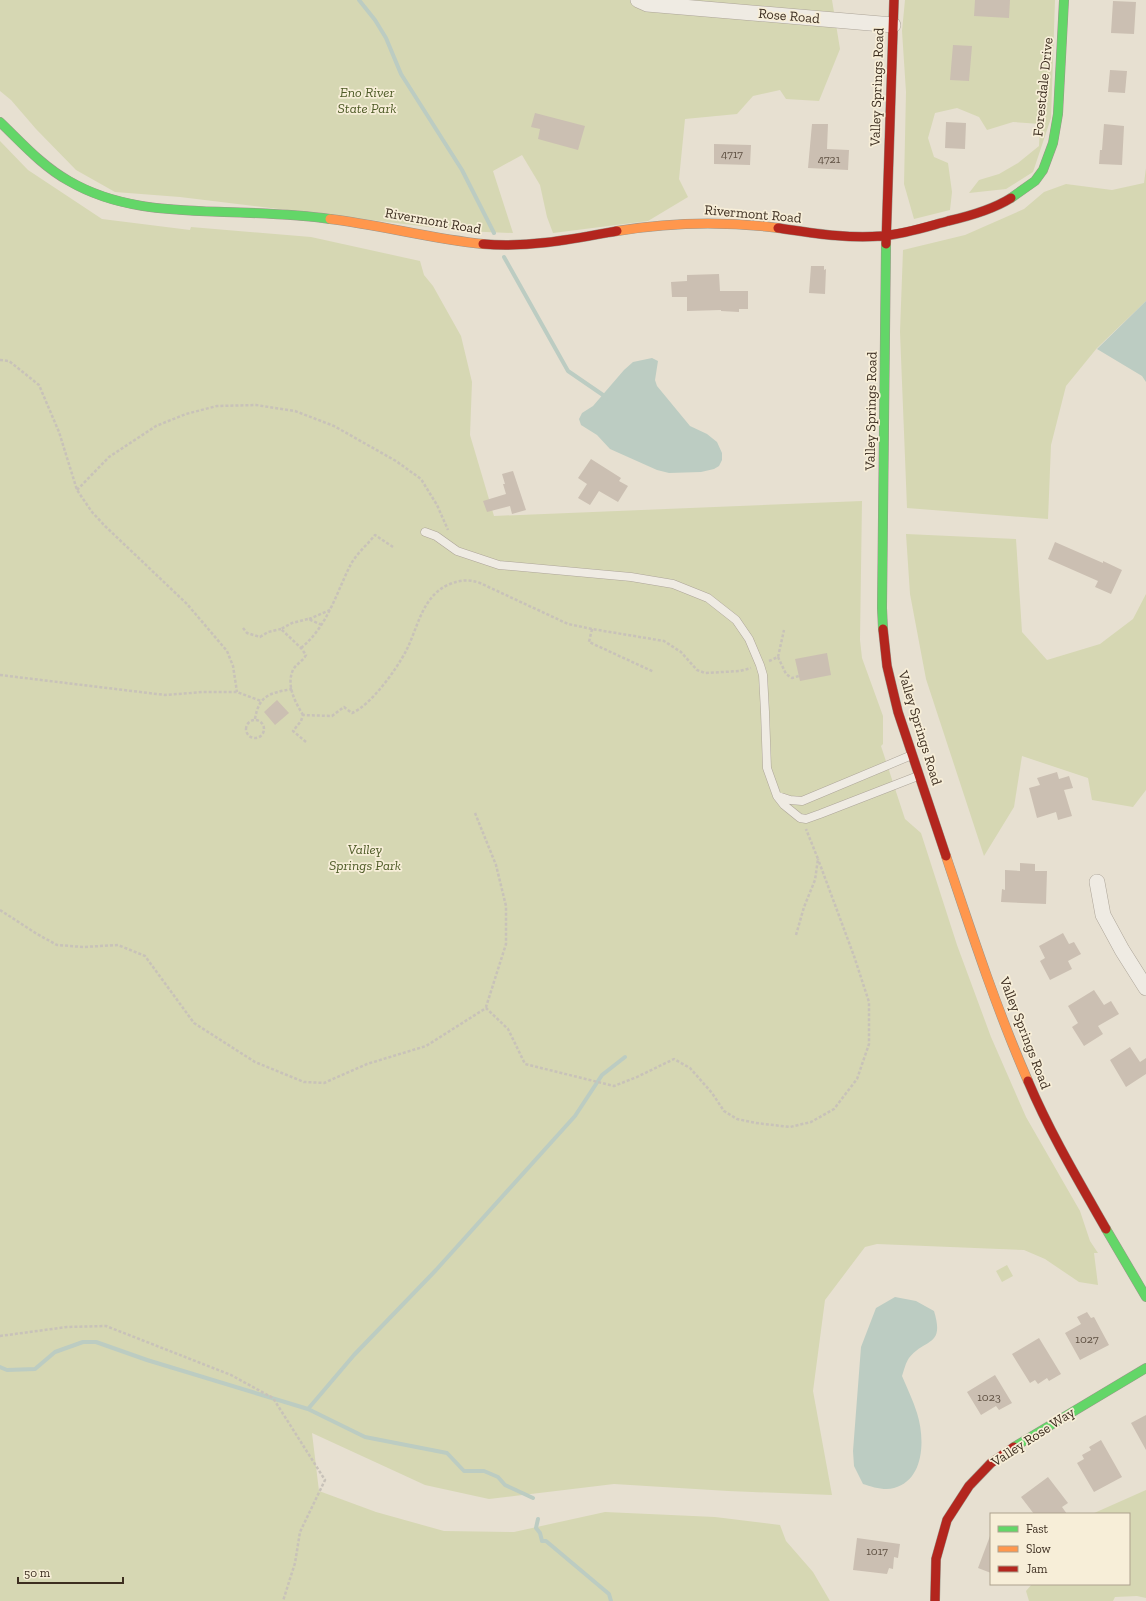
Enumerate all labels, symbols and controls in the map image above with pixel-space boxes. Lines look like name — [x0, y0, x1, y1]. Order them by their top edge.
street label: Rose Road — [758, 5, 821, 27]
street label: Valley Springs Road — [866, 27, 888, 148]
street label: Forestdale Drive — [1029, 36, 1057, 137]
park label: Eno River State Park — [338, 84, 396, 117]
house number: 4717 — [721, 147, 743, 161]
house number: 4721 — [818, 152, 841, 166]
street label: Rivermont Road — [704, 201, 803, 227]
street label: Rivermont Road — [384, 204, 483, 238]
street label: Valley Springs Road — [861, 351, 881, 472]
street label: Valley Springs Road — [894, 668, 946, 788]
park label: Valley Springs Park — [329, 841, 401, 874]
street label: Valley Springs Road — [995, 974, 1054, 1092]
house number: 1027 — [1075, 1332, 1099, 1346]
house number: 1023 — [977, 1390, 1001, 1404]
street label: Valley Rose Way — [987, 1403, 1079, 1471]
legend — [990, 1513, 1130, 1585]
text: Fast — [1026, 1522, 1049, 1536]
text: Slow — [1026, 1542, 1052, 1556]
house number: 1017 — [866, 1544, 888, 1558]
scale bar — [18, 1559, 123, 1585]
text: Jam — [1026, 1562, 1048, 1576]
text: 50 m — [24, 1566, 51, 1580]

